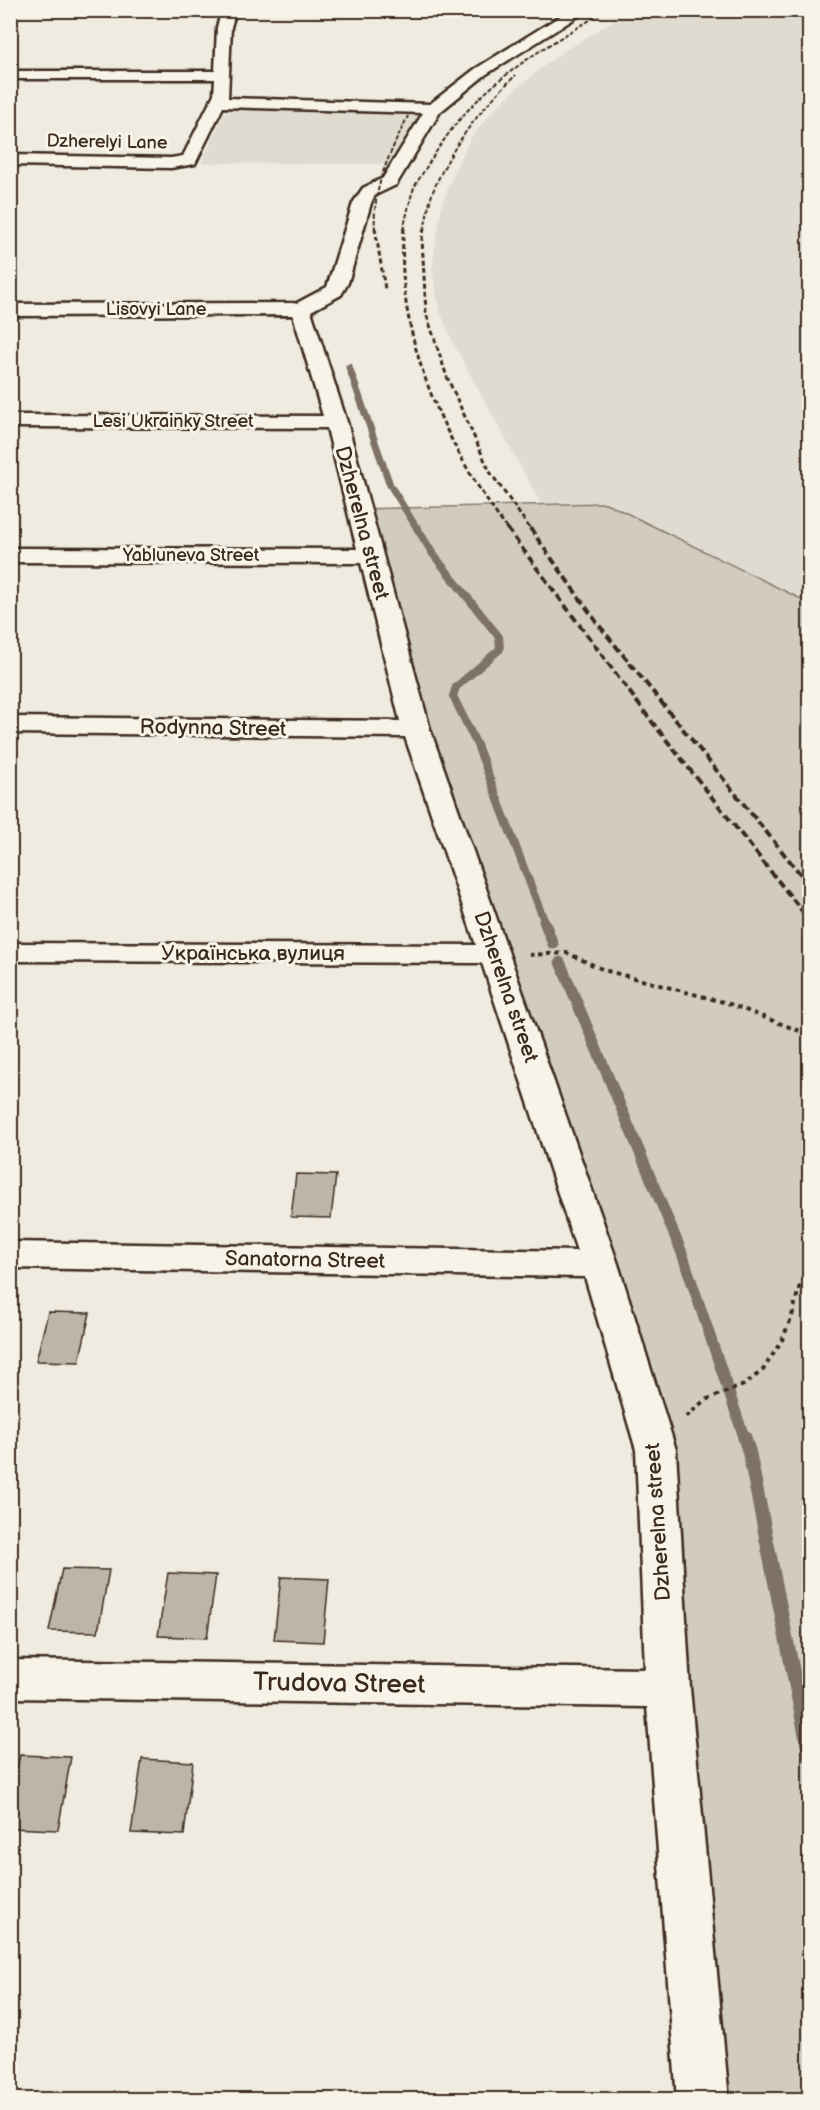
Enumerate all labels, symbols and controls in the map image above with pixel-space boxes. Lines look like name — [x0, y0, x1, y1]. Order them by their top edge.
street label: Dzherelyi Lane — [46, 130, 168, 154]
street label: Lisovyi Lane — [106, 299, 207, 320]
street label: Lesi Ukrainky Street — [92, 411, 254, 432]
street label: Dzherelna street — [329, 443, 395, 603]
street label: Yabluneva Street — [122, 545, 260, 566]
street label: Rodynna Street — [139, 714, 287, 742]
street label: Dzherelna street — [468, 908, 544, 1066]
street label: Українська вулиця — [161, 941, 345, 966]
street label: Sanatorna Street — [225, 1246, 386, 1274]
street label: Dzherelna street — [640, 1442, 676, 1602]
street label: Trudova Street — [252, 1667, 426, 1701]

